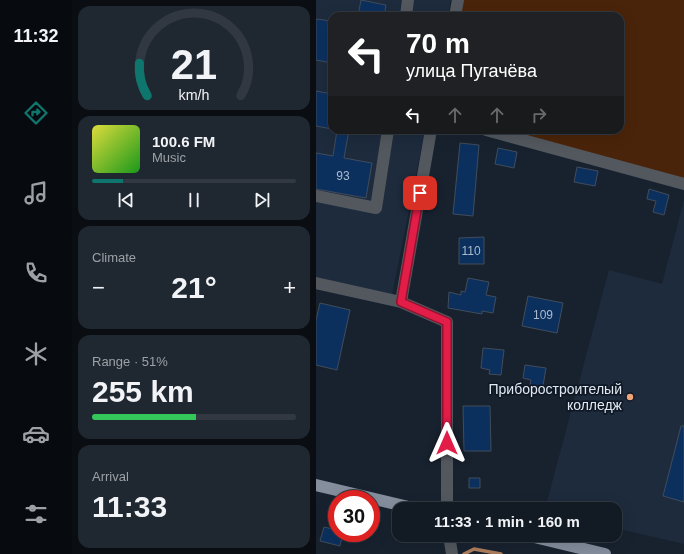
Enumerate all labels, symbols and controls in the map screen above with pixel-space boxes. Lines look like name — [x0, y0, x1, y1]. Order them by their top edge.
text: 11:32 — [13, 26, 59, 46]
icon: left — [340, 28, 392, 80]
text: 70 m — [406, 28, 470, 59]
text: 21 — [171, 41, 217, 88]
text: улица Пугачёва — [406, 61, 537, 81]
text: km/h — [179, 87, 210, 103]
icon: directions — [22, 99, 50, 127]
icon: left — [402, 104, 424, 126]
icon: ahead — [444, 104, 466, 126]
icon: ahead — [486, 104, 508, 126]
icon: right — [528, 104, 550, 126]
text: 100.6 FM — [152, 133, 215, 150]
text: Music — [152, 150, 186, 165]
house number: 93 — [336, 169, 350, 183]
pin — [403, 176, 437, 210]
icon: music — [22, 179, 50, 207]
icon: arrive — [409, 182, 431, 204]
icon: previous — [115, 189, 137, 211]
icon: pause — [183, 189, 205, 211]
icon: next — [251, 189, 273, 211]
house number: 110 — [461, 244, 481, 258]
text: Climate — [92, 250, 136, 265]
icon: phone — [22, 259, 50, 287]
text: 21° — [171, 271, 217, 304]
text: − — [92, 275, 105, 300]
text: + — [283, 275, 296, 300]
house number: 109 — [533, 308, 553, 322]
icon: climate — [22, 340, 50, 368]
text: Range · 51% — [92, 354, 168, 369]
text: 255 km — [92, 375, 194, 408]
place label: Приборостроителый колледж — [489, 381, 623, 413]
marker: Приборостроителый колледж — [625, 392, 635, 402]
icon: car — [22, 420, 50, 448]
position arrow — [426, 422, 468, 464]
text: Arrival — [92, 469, 129, 484]
text: 11:33 — [92, 490, 167, 523]
speed limit sign: 30 — [328, 490, 380, 542]
icon: filters — [22, 500, 50, 528]
text: 11:33 · 1 min · 160 m — [434, 513, 580, 530]

